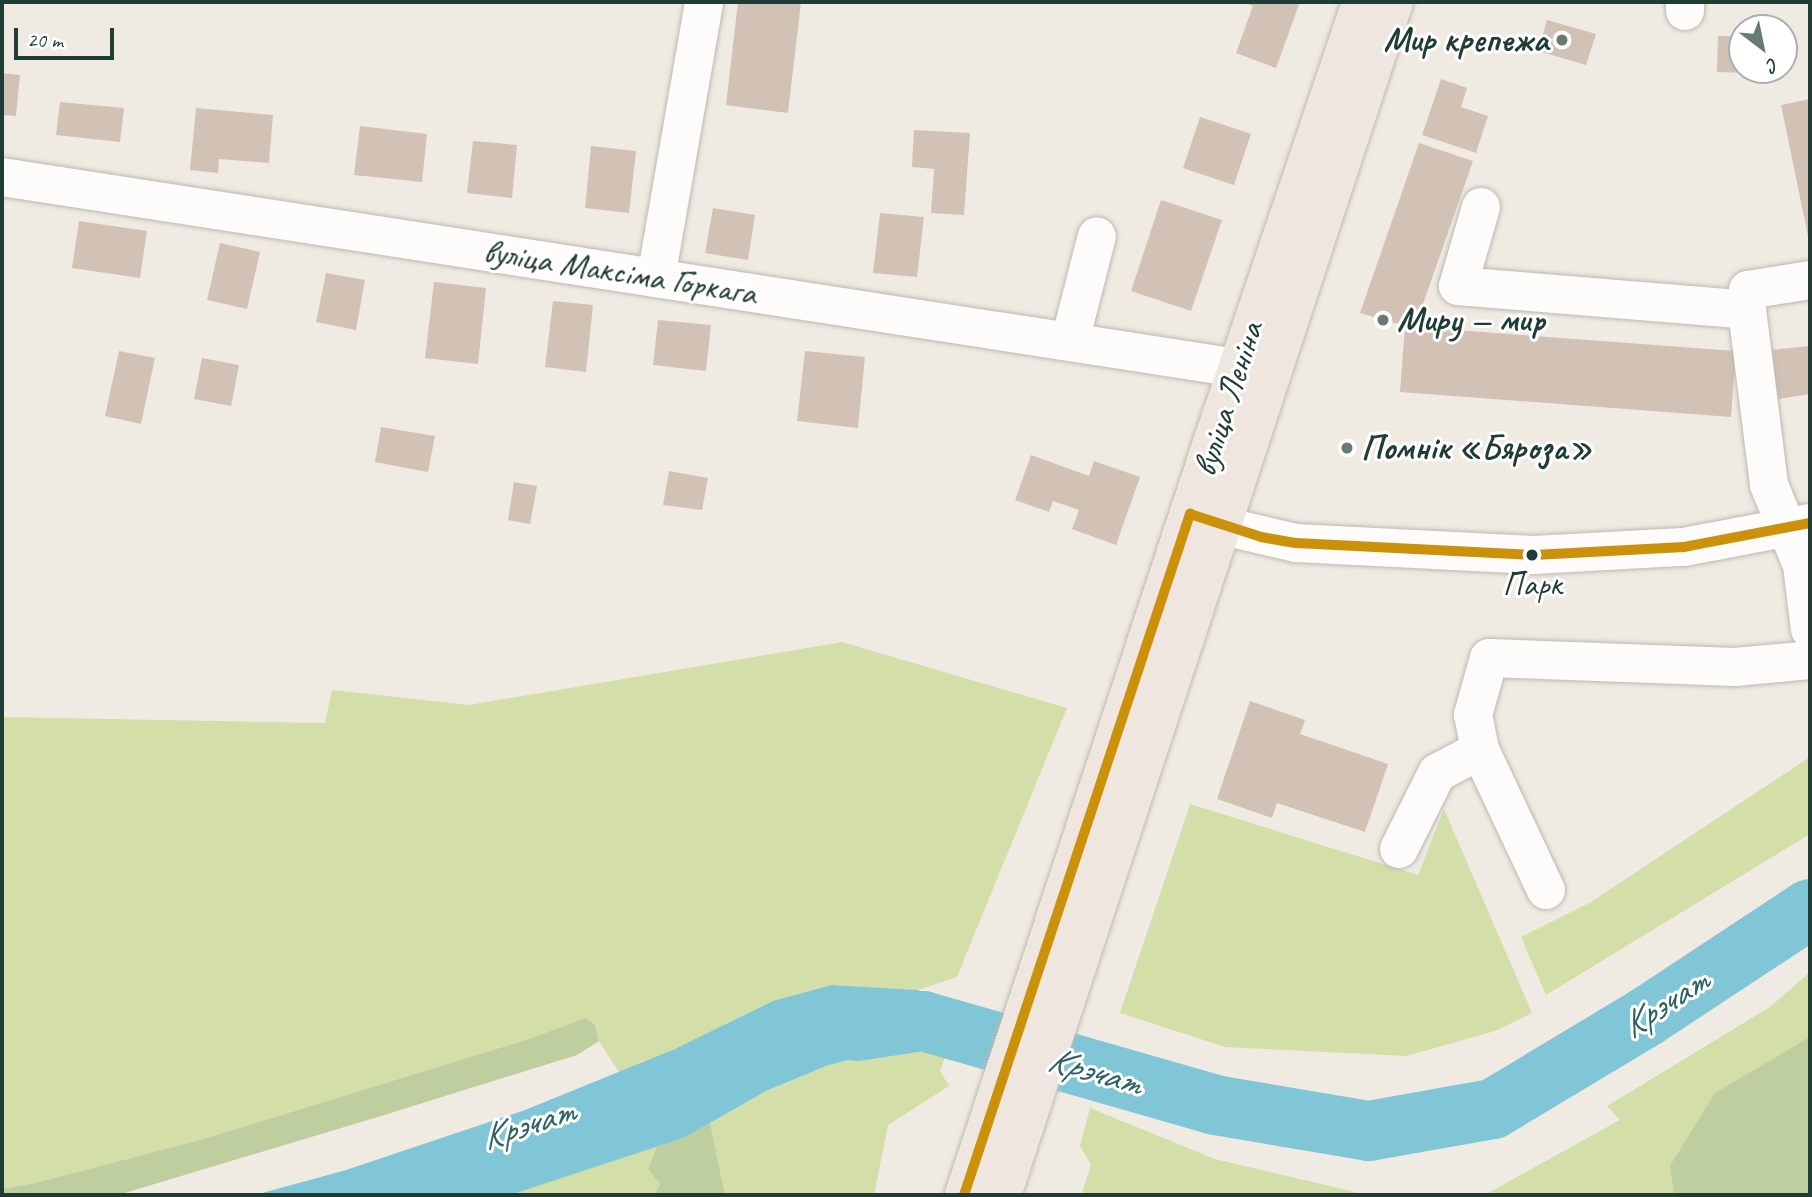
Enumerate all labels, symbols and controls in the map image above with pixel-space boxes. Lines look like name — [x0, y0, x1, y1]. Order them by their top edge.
scale bar — [18, 14, 117, 58]
north arrow — [1728, 14, 1798, 84]
place label: Мир крепежа — [1386, 19, 1548, 61]
text: 20 m — [27, 27, 63, 53]
marker: Мир крепежа — [1554, 32, 1570, 48]
text: С — [1763, 52, 1783, 78]
street label: вуліца Максіма Горкага — [481, 230, 759, 314]
place label: Миру — мир — [1397, 299, 1545, 341]
marker: Миру — мир — [1375, 312, 1391, 328]
street label: вуліца Леніна — [1183, 316, 1273, 482]
place label: Помнік «Бяроза» — [1361, 427, 1592, 469]
marker: Помнік «Бяроза» — [1339, 440, 1355, 456]
marker: Парк — [1525, 548, 1539, 562]
place label: Парк — [1503, 565, 1561, 605]
water label: Крэчат — [1613, 958, 1717, 1048]
water label: Крэчат — [1043, 1037, 1147, 1105]
water label: Крэчат — [476, 1088, 580, 1160]

